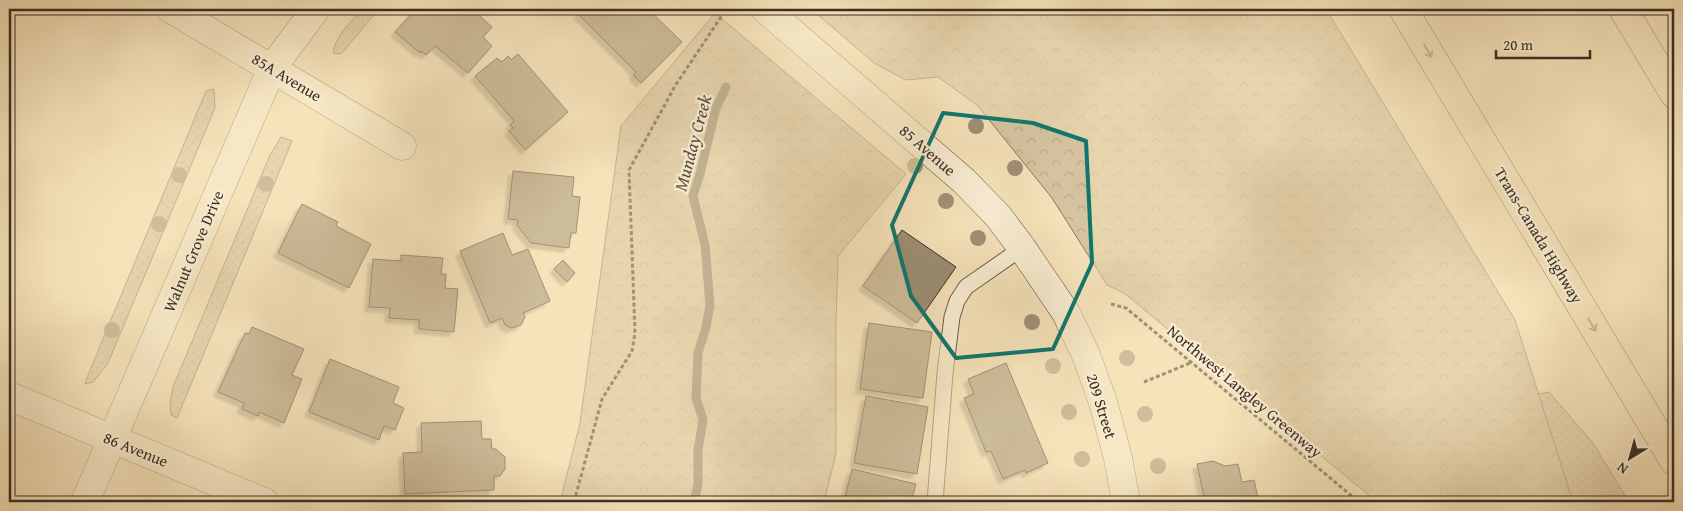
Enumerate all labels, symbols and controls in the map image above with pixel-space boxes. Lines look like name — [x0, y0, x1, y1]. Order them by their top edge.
scale bar — [1496, 28, 1589, 60]
text: 20 m — [1503, 34, 1534, 55]
one-way arrow — [1423, 43, 1433, 57]
street label: 85A Avenue — [247, 47, 327, 107]
water label: Munday Creek — [667, 91, 719, 194]
street label: 85 Avenue — [894, 119, 962, 181]
street label: Trans-Canada Highway — [1489, 162, 1589, 308]
street label: Walnut Grove Drive — [157, 186, 229, 316]
one-way arrow — [1588, 317, 1598, 331]
street label: Northwest Langley Greenway — [1162, 319, 1328, 463]
street label: 209 Street — [1081, 370, 1123, 442]
street label: 86 Avenue — [100, 425, 172, 473]
north arrow — [1606, 434, 1656, 484]
text: N — [1612, 457, 1632, 479]

